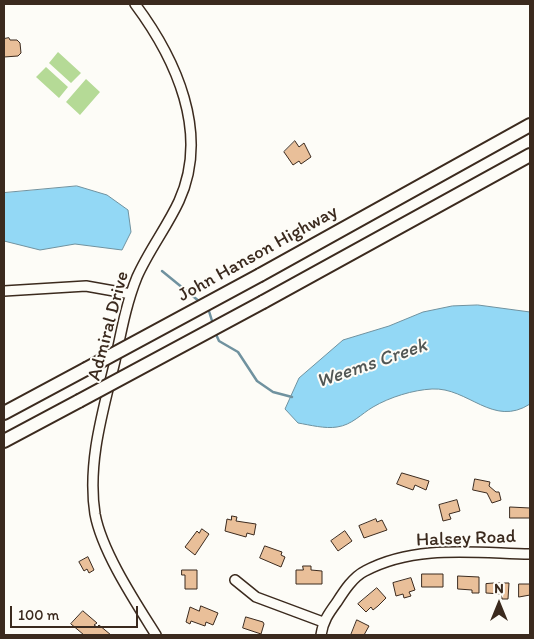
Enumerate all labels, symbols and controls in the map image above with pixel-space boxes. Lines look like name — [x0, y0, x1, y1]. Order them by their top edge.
street label: John Hanson Highway — [174, 201, 342, 307]
street label: Admiral Drive — [83, 269, 135, 383]
water label: Weems Creek — [313, 334, 431, 394]
street label: Halsey Road — [416, 526, 516, 552]
north arrow — [474, 579, 524, 629]
text: N — [494, 580, 504, 597]
scale bar — [12, 596, 140, 628]
text: 100 m — [18, 606, 59, 624]

